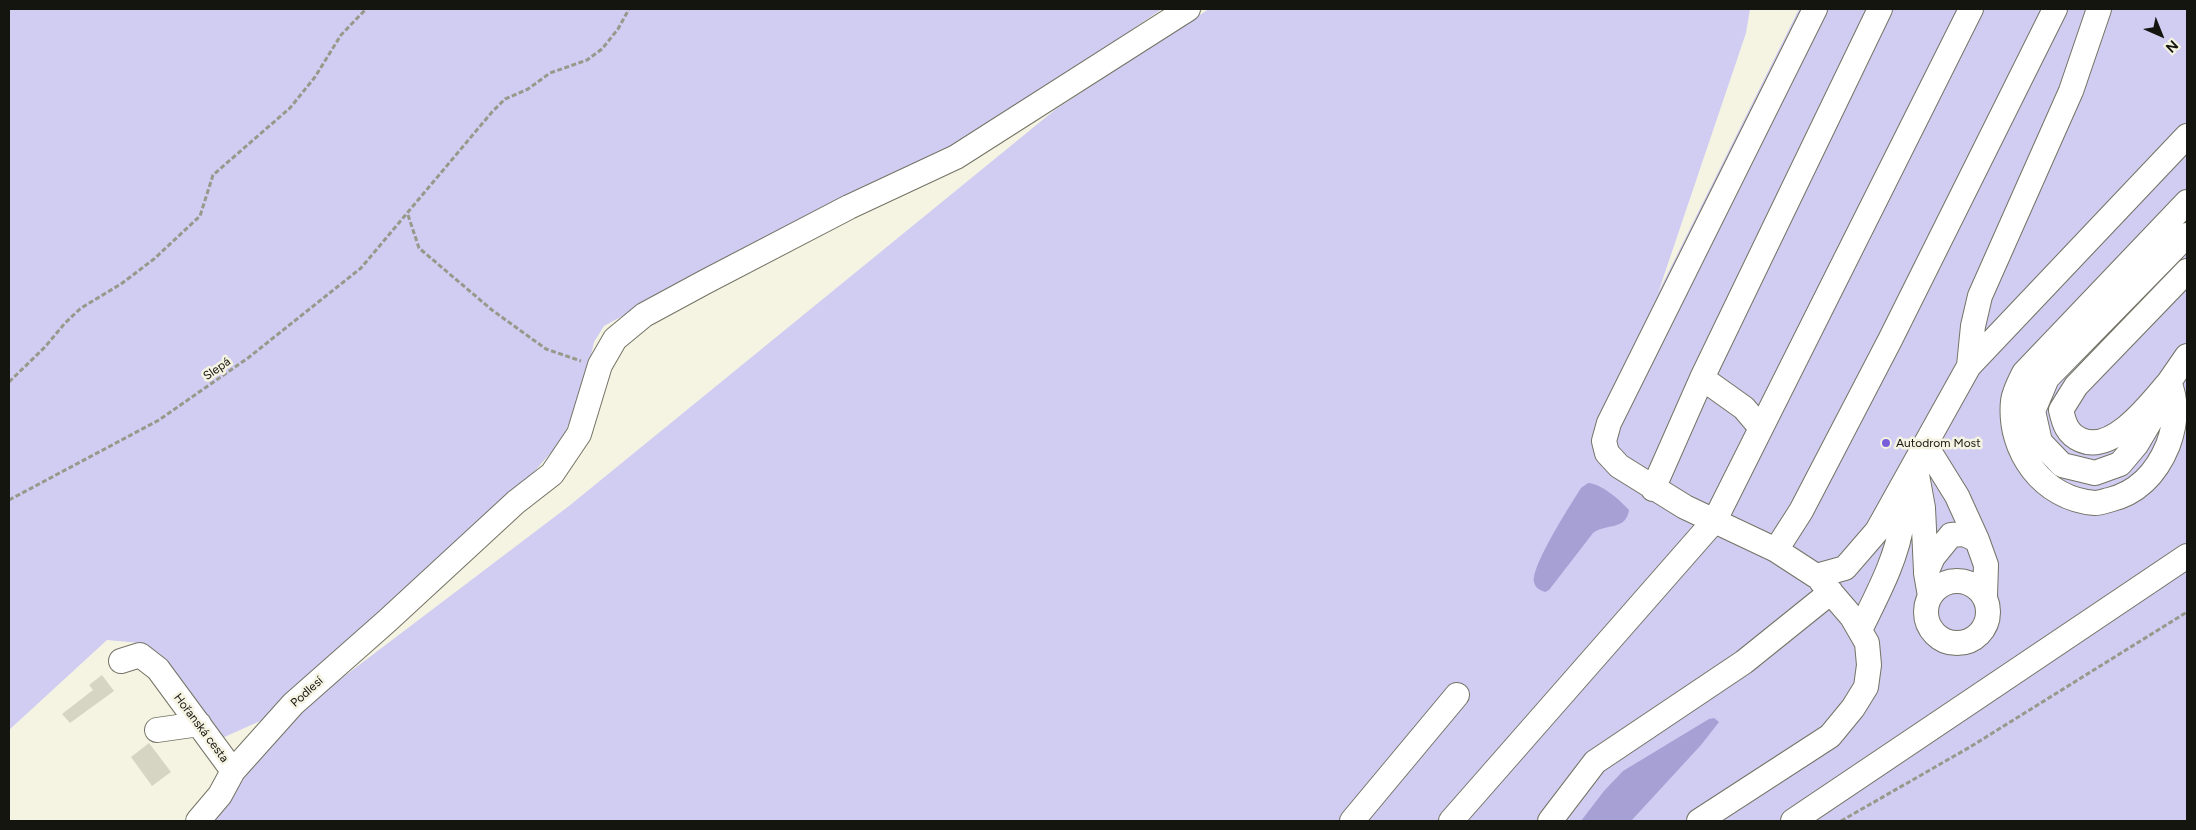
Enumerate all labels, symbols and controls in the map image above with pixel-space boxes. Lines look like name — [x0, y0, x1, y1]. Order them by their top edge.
north arrow — [2136, 10, 2186, 60]
text: N — [2162, 36, 2182, 56]
street label: Slepá — [201, 355, 233, 383]
place label: Autodrom Most — [1896, 436, 1981, 450]
marker: Autodrom Most — [1880, 437, 1892, 449]
street label: Podlesí — [288, 674, 326, 710]
street label: Hořanská cesta — [170, 691, 232, 765]

